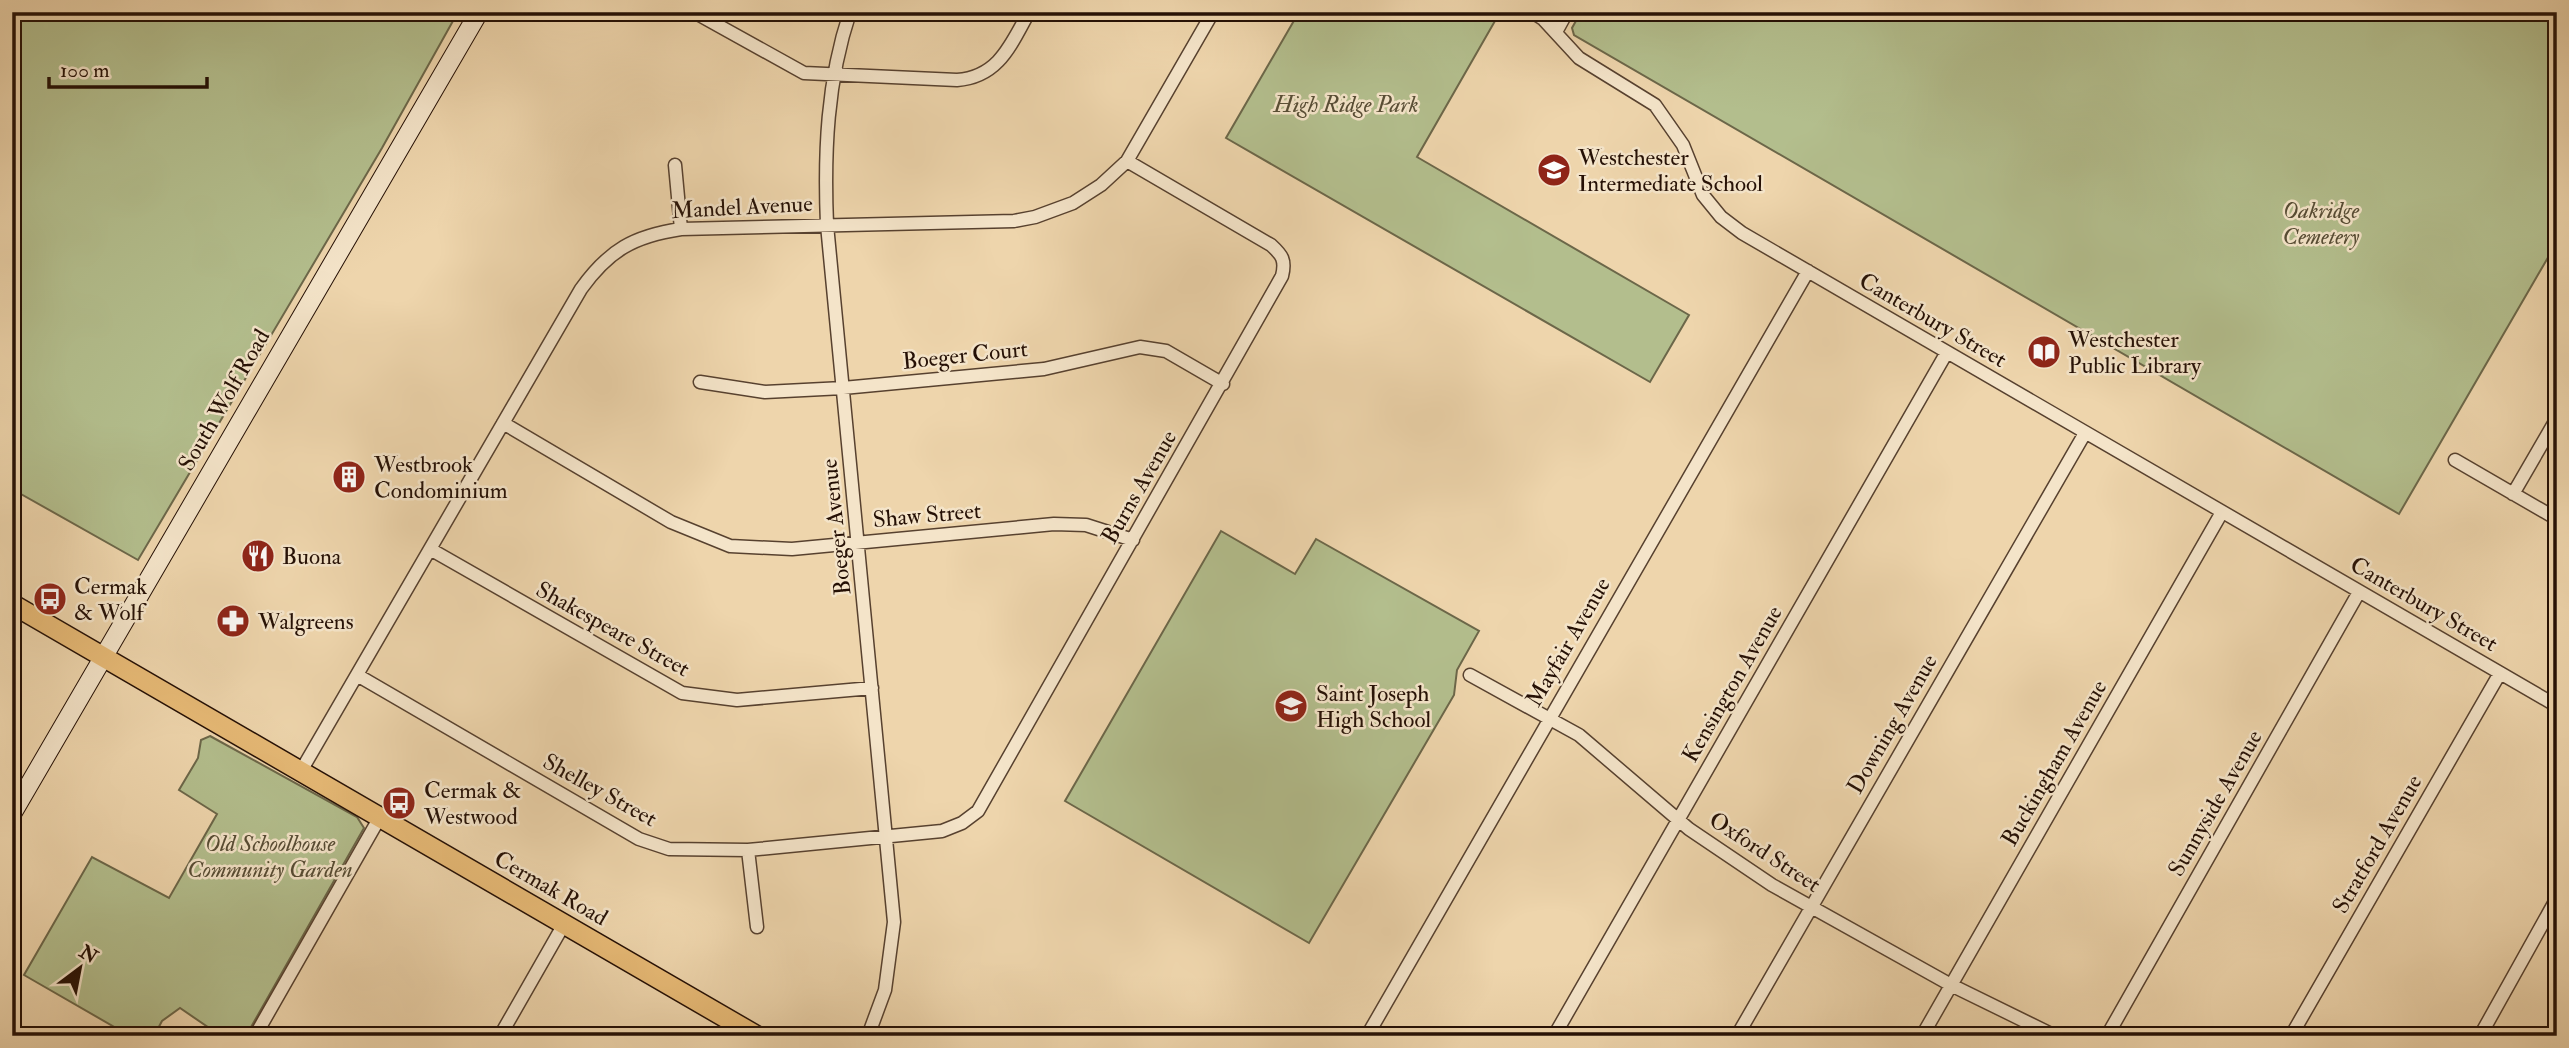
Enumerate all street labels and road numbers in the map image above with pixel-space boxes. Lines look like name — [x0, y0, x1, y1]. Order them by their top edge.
street label: Mandel Avenue — [671, 189, 814, 225]
street label: Canterbury Street — [1854, 266, 2012, 374]
street label: South Wolf Road — [172, 324, 276, 476]
street label: Boeger Court — [901, 334, 1029, 376]
street label: Burns Avenue — [1095, 425, 1183, 549]
street label: Boeger Avenue — [814, 457, 858, 596]
street label: Shaw Street — [872, 496, 982, 534]
street label: Canterbury Street — [2345, 550, 2503, 658]
street label: Mayfair Avenue — [1519, 572, 1617, 712]
street label: Shakespeare Street — [530, 575, 695, 684]
street label: Kensington Avenue — [1675, 600, 1789, 768]
street label: Downing Avenue — [1840, 649, 1944, 799]
street label: Buckingham Avenue — [1995, 674, 2114, 851]
street label: Sunnyside Avenue — [2161, 724, 2269, 881]
street label: Shelley Street — [538, 747, 662, 833]
street label: Stratford Avenue — [2326, 769, 2429, 918]
street label: Oxford Street — [1704, 805, 1826, 899]
street label: Cermak Road — [489, 844, 613, 932]

